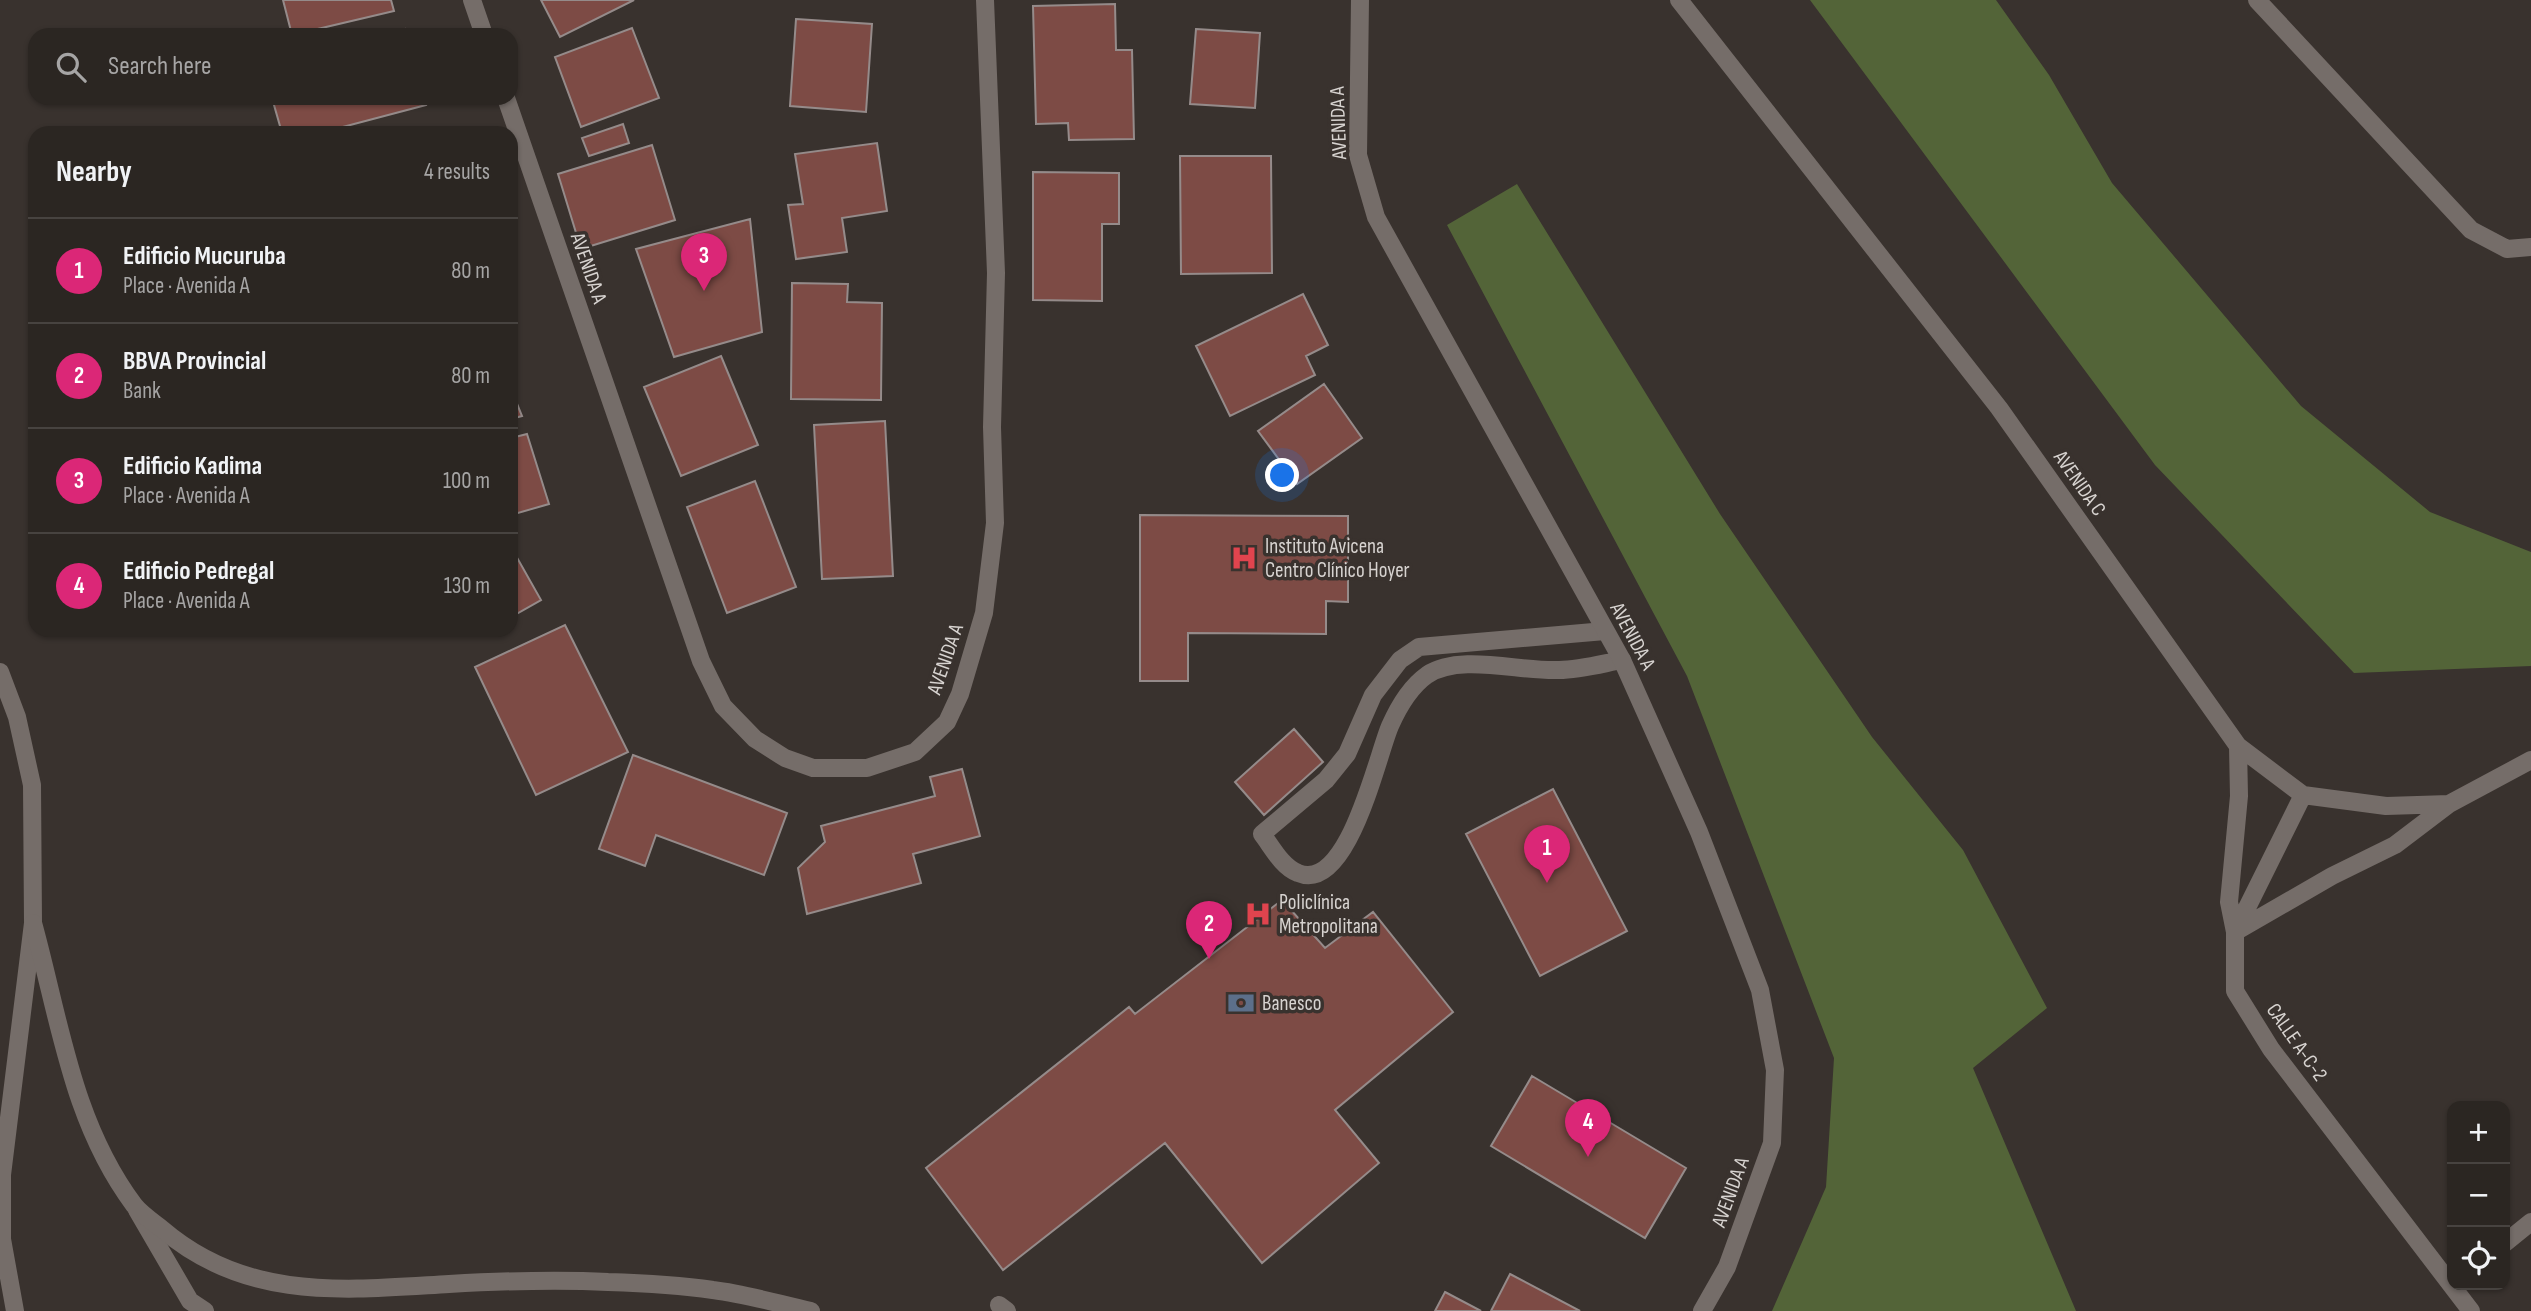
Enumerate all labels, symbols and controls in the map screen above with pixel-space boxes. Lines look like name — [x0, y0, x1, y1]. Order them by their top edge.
search box — [28, 28, 518, 105]
icon: search — [52, 48, 90, 86]
text: Search here — [108, 51, 211, 82]
street label: AVENIDA A — [1325, 85, 1352, 161]
text: Nearby — [56, 154, 132, 190]
text: 4 results — [424, 158, 490, 186]
street label: AVENIDA A — [565, 229, 613, 308]
pin: 3 — [681, 233, 727, 291]
text: Edificio Mucuruba — [123, 241, 286, 272]
text: 1 — [74, 257, 84, 285]
text: 80 m — [451, 257, 490, 285]
text: Place · Avenida A — [123, 272, 250, 300]
text: BBVA Provincial — [123, 346, 266, 377]
text: 2 — [74, 362, 84, 390]
text: 80 m — [451, 362, 490, 390]
text: Bank — [123, 377, 161, 405]
street label: AVENIDA C — [2048, 445, 2111, 521]
text: Edificio Kadima — [123, 451, 262, 482]
your location — [1265, 458, 1299, 492]
text: 3 — [74, 467, 84, 495]
text: 100 m — [443, 467, 490, 495]
text: Place · Avenida A — [123, 482, 250, 510]
place label: Instituto Avicena Centro Clínico Hoyer — [1265, 534, 1410, 583]
hospital icon: Instituto Avicena Centro Clínico Hoyer — [1229, 543, 1259, 573]
text: Edificio Pedregal — [123, 556, 274, 587]
text: 4 — [74, 572, 84, 600]
text: 130 m — [444, 572, 490, 600]
text: Place · Avenida A — [123, 587, 250, 615]
street label: AVENIDA A — [1604, 597, 1661, 675]
street label: AVENIDA A — [921, 620, 969, 699]
pin: 1 — [1524, 825, 1570, 883]
place label: Policlínica Metropolitana — [1279, 890, 1378, 939]
hospital icon: Policlínica Metropolitana — [1243, 899, 1273, 929]
pin: 2 — [1186, 901, 1232, 959]
bank icon: Banesco — [1226, 988, 1256, 1018]
place label: Banesco — [1262, 991, 1322, 1016]
street label: CALLE A-C-2 — [2261, 998, 2332, 1086]
pin: 4 — [1565, 1099, 1611, 1157]
map controls — [2447, 1101, 2510, 1290]
button: + — [2447, 1101, 2510, 1164]
street label: AVENIDA A — [1706, 1153, 1755, 1232]
button: − — [2447, 1164, 2510, 1227]
button: locate — [2447, 1227, 2510, 1290]

